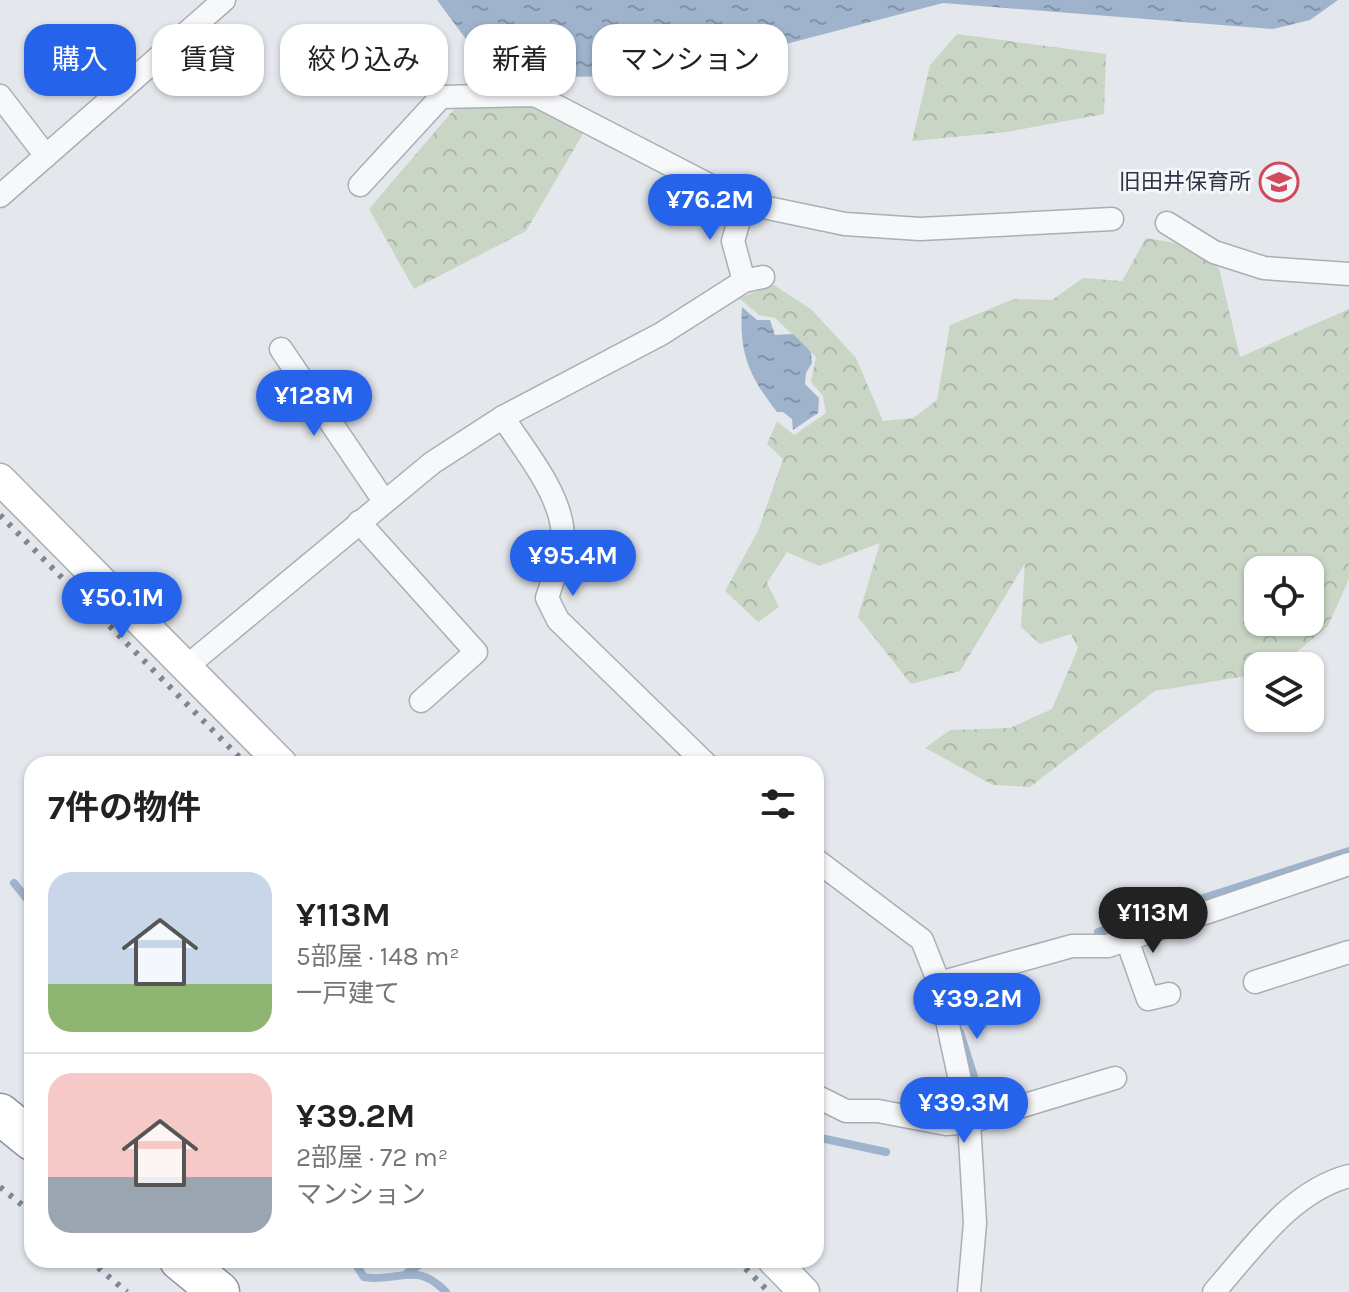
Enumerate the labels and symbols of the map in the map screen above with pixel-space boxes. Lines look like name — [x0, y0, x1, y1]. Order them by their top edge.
school or university icon: 旧田井保育所 — [1258, 161, 1300, 203]
place label: 旧田井保育所 — [1119, 169, 1251, 195]
pin: ¥76.2M — [645, 174, 775, 242]
pin: ¥128M — [258, 370, 370, 438]
pin: ¥95.4M — [508, 530, 638, 598]
pin: ¥50.1M — [57, 572, 187, 640]
pin: ¥113M — [1097, 887, 1209, 955]
pin: ¥39.2M — [912, 973, 1042, 1041]
pin: ¥39.3M — [899, 1077, 1029, 1145]

